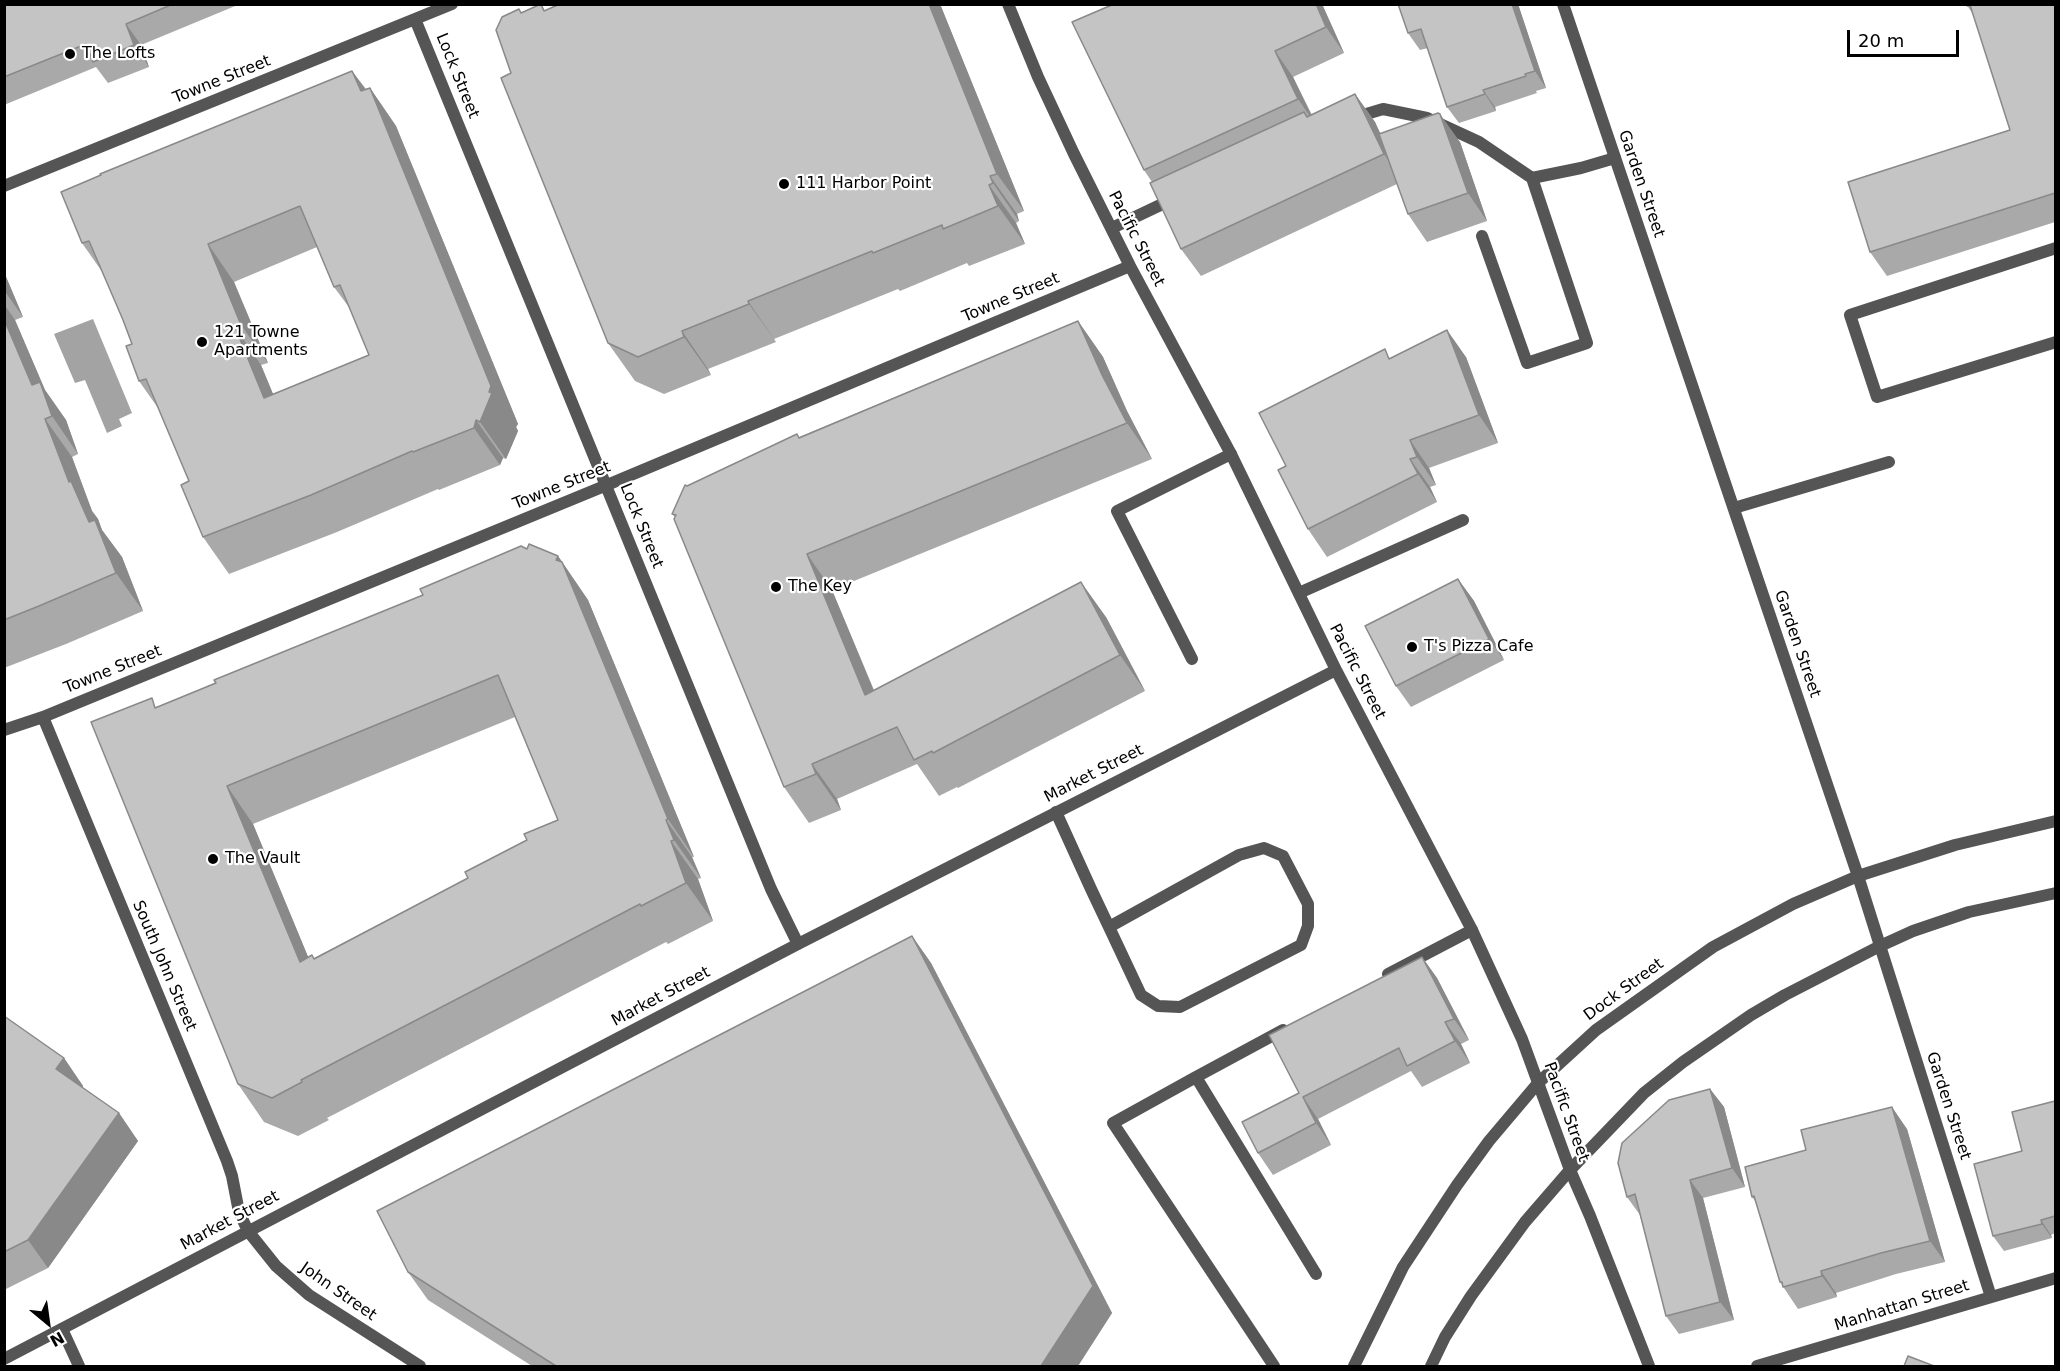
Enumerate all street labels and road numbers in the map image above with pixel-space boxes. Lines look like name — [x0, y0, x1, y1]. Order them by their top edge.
street label: Lock Street — [431, 31, 483, 121]
street label: Towne Street — [170, 52, 274, 108]
street label: Garden Street — [1614, 128, 1668, 240]
street label: Pacific Street — [1104, 188, 1168, 290]
street label: Towne Street — [960, 269, 1062, 327]
street label: Towne Street — [510, 458, 614, 514]
street label: Lock Street — [615, 481, 667, 571]
street label: Garden Street — [1770, 588, 1824, 700]
street label: Pacific Street — [1325, 621, 1389, 723]
street label: Towne Street — [61, 642, 165, 698]
street label: Market Street — [1041, 741, 1147, 807]
street label: South John Street — [128, 898, 200, 1034]
street label: Dock Street — [1580, 955, 1668, 1025]
street label: Market Street — [609, 963, 713, 1031]
street label: Garden Street — [1922, 1050, 1974, 1162]
street label: Pacific Street — [1539, 1060, 1593, 1164]
street label: Market Street — [178, 1187, 282, 1255]
street label: John Street — [296, 1259, 380, 1325]
street label: Manhattan Street — [1832, 1276, 1972, 1336]

